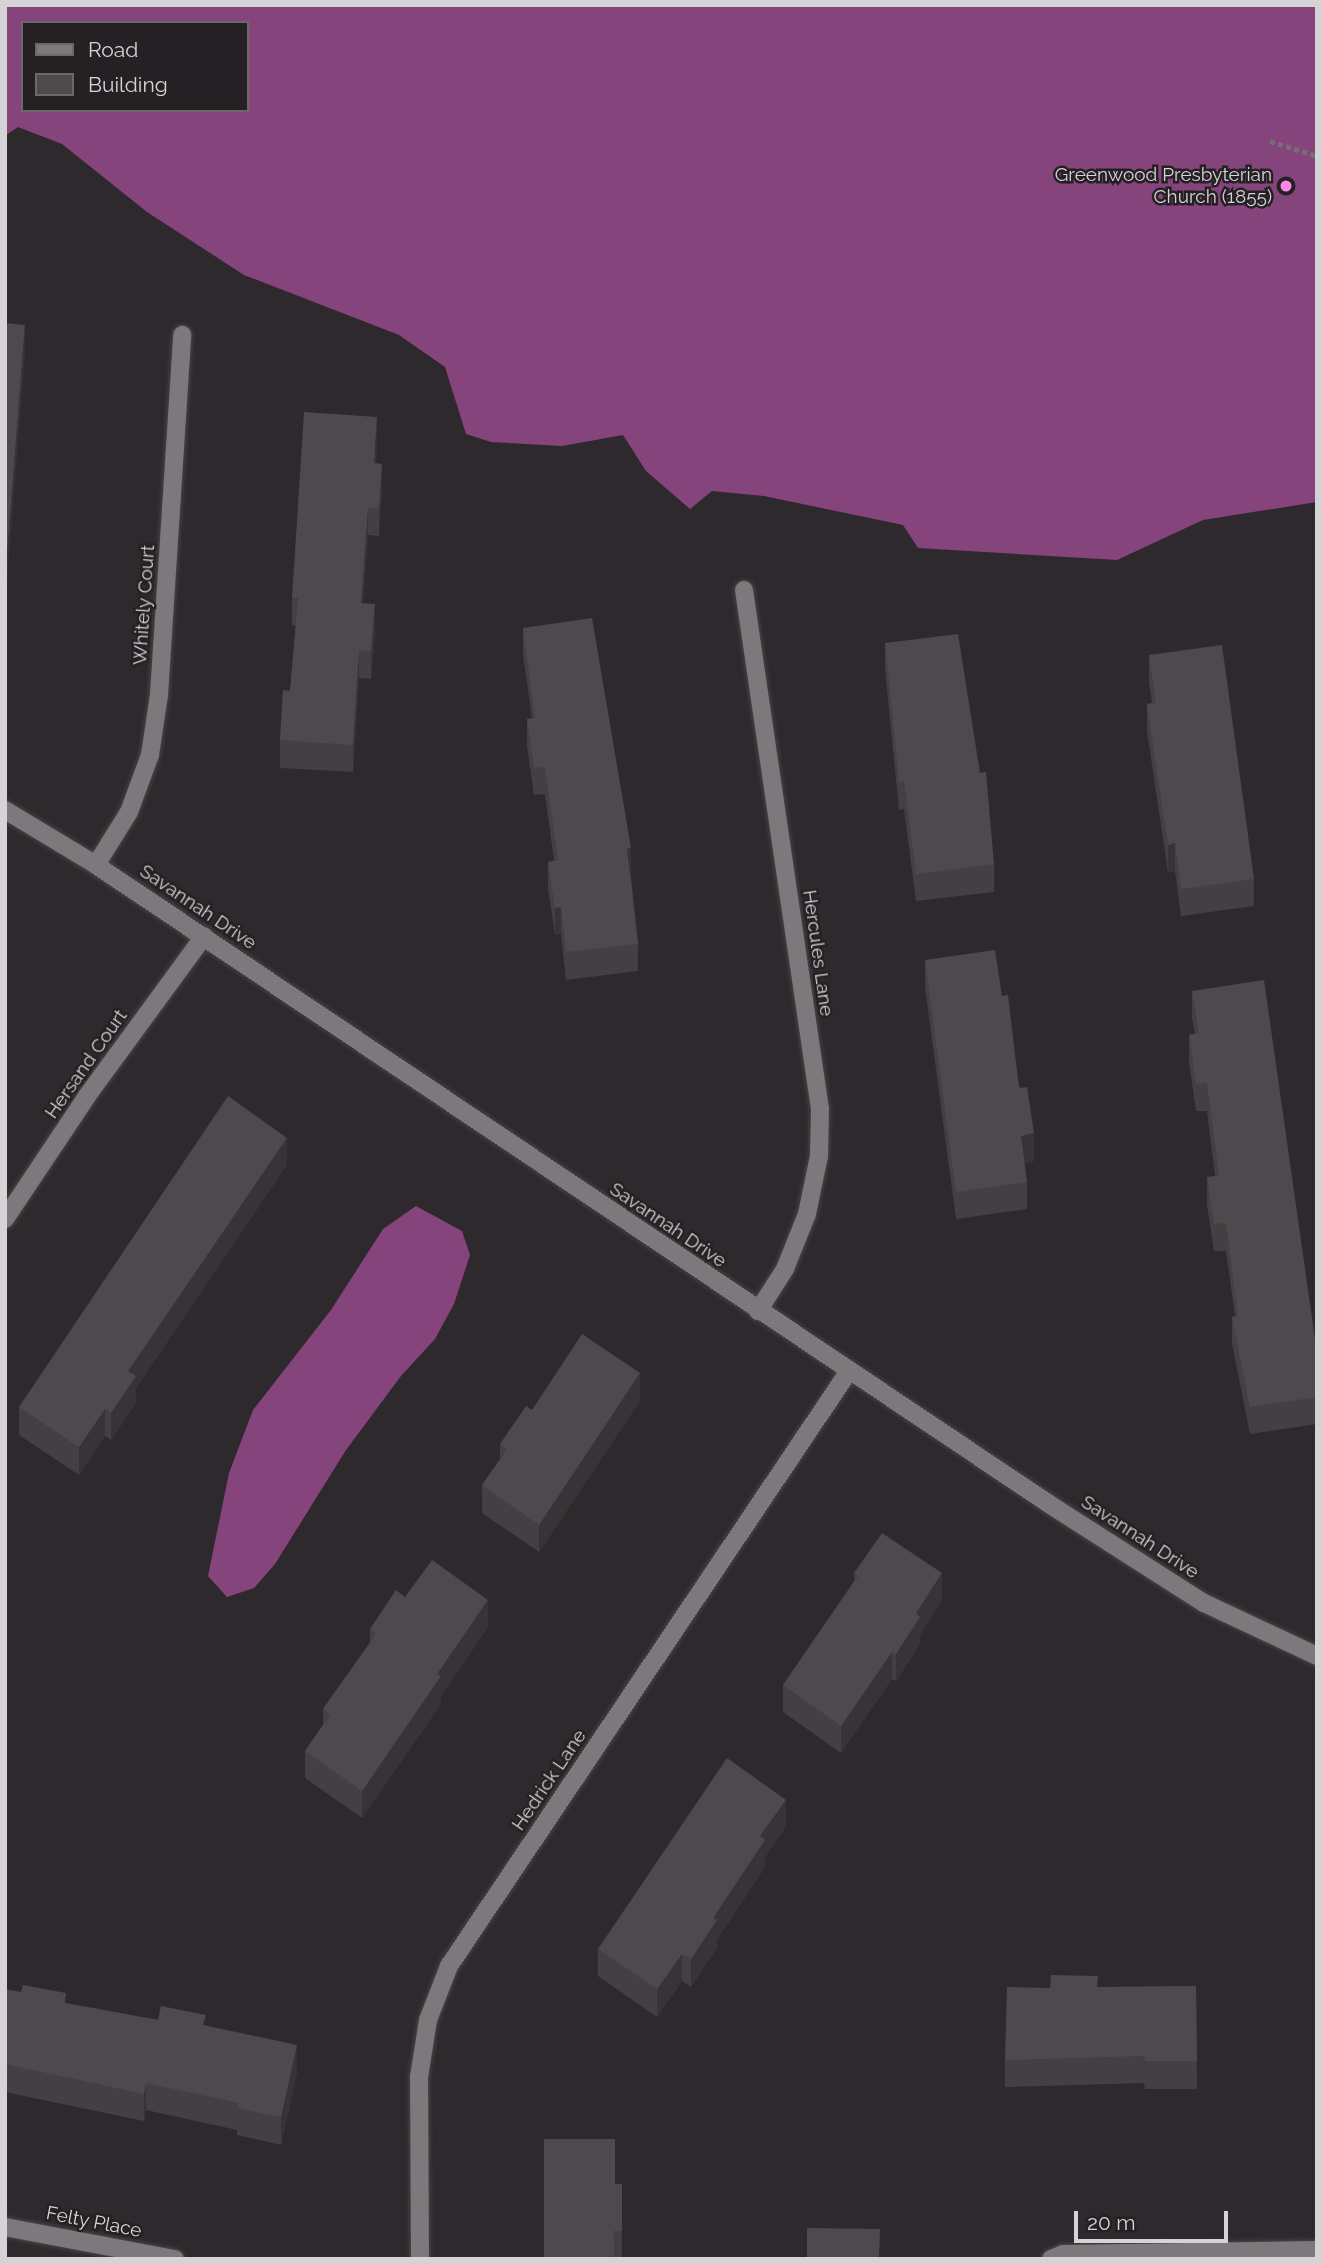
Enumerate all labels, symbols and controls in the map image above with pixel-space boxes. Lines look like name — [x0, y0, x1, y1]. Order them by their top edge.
legend — [21, 21, 248, 112]
text: Road — [88, 37, 138, 62]
text: Building — [88, 72, 168, 97]
place label: Greenwood Presbyterian Church (1855) — [1055, 164, 1272, 208]
marker: Greenwood Presbyterian Church (1855) — [1278, 178, 1294, 194]
street label: Whitely Court — [128, 544, 160, 666]
street label: Savannah Drive — [135, 860, 261, 954]
street label: Hercules Lane — [798, 888, 838, 1018]
street label: Hersand Court — [40, 1005, 132, 1123]
street label: Savannah Drive — [605, 1178, 731, 1272]
street label: Savannah Drive — [1077, 1491, 1203, 1583]
street label: Hedrick Lane — [507, 1725, 591, 1835]
scale bar — [1077, 2198, 1231, 2242]
street label: Felty Place — [44, 2202, 144, 2242]
text: 20 m — [1087, 2210, 1135, 2235]

